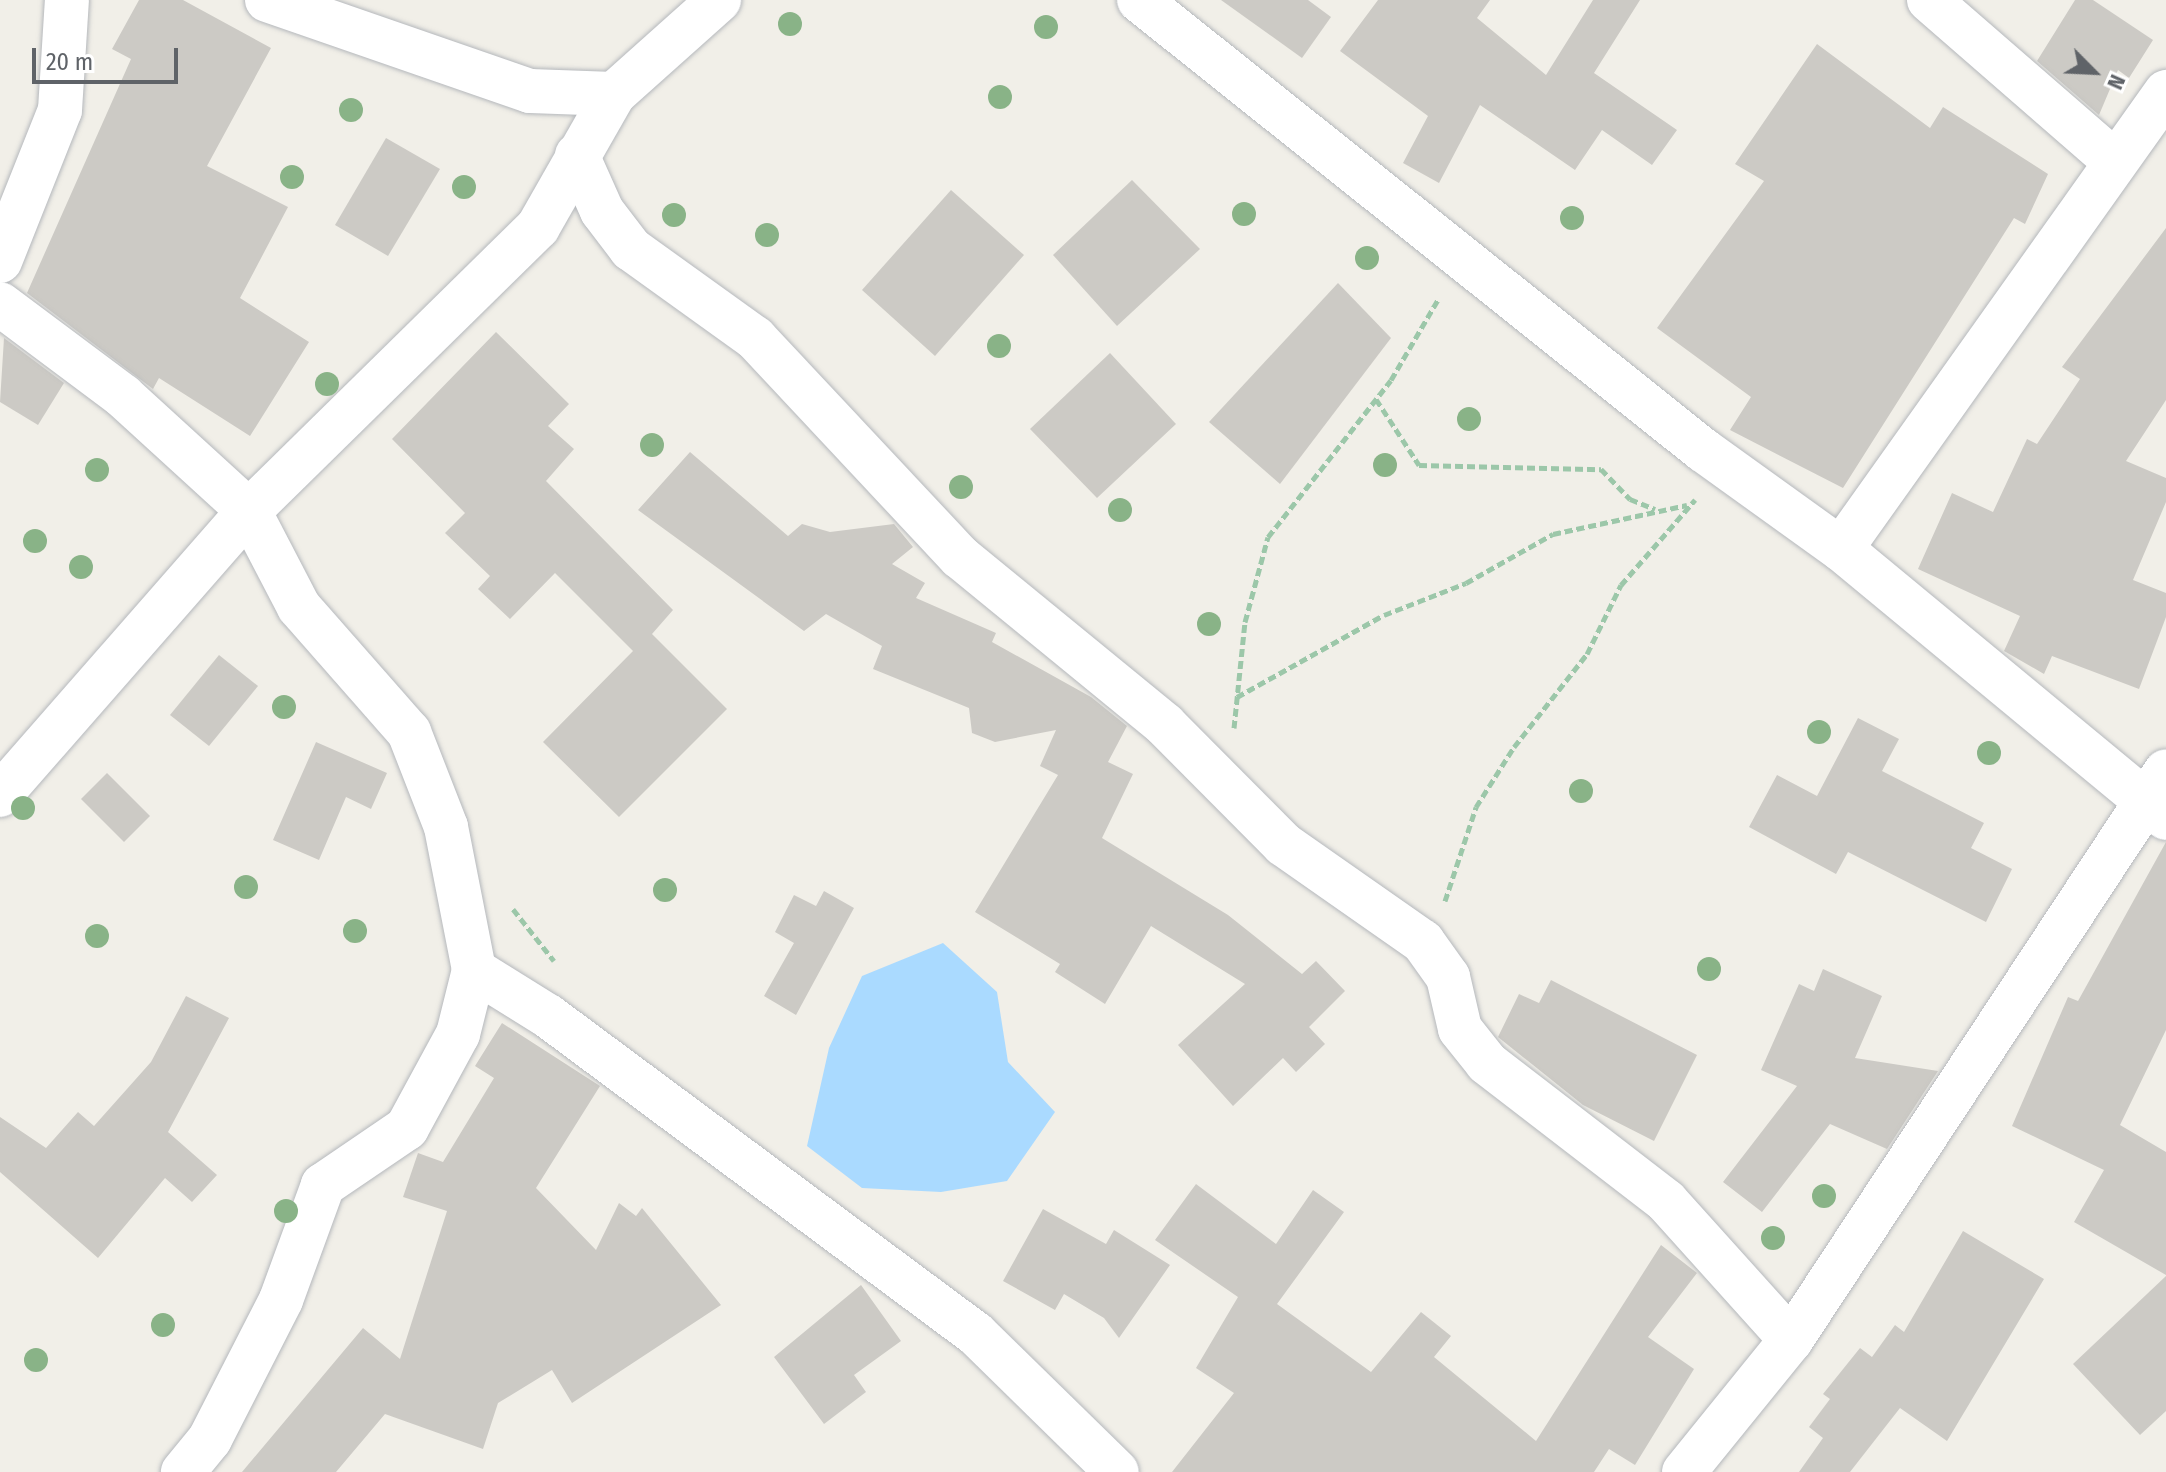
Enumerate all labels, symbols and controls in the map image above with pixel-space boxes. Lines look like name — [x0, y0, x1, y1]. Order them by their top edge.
scale bar — [36, 32, 182, 82]
north arrow — [2054, 32, 2134, 112]
text: 20 m — [46, 48, 93, 76]
text: N — [2101, 70, 2131, 93]

